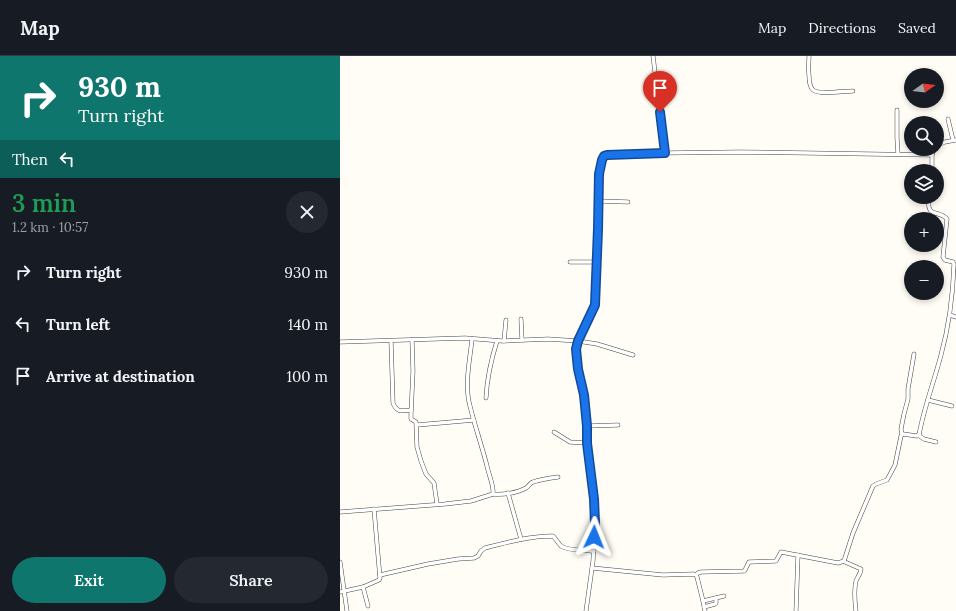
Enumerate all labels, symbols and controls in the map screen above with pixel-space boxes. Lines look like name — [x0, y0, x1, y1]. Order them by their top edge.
text: Map — [20, 16, 60, 40]
text: Map — [758, 19, 786, 37]
text: Directions — [808, 19, 876, 37]
text: Saved — [898, 19, 936, 37]
north arrow — [904, 68, 944, 108]
map controls — [904, 68, 944, 300]
text: 930 m — [78, 69, 161, 105]
pin — [643, 71, 677, 112]
icon: right — [12, 72, 64, 124]
icon: arrive — [649, 77, 671, 99]
text: Turn right — [78, 104, 164, 127]
button: search — [904, 116, 944, 156]
icon: left — [56, 148, 78, 170]
text: Then — [12, 150, 48, 169]
button: layers — [904, 164, 944, 204]
text: 3 min — [12, 188, 76, 219]
button: close — [286, 191, 328, 233]
button: + — [904, 212, 944, 252]
text: 1.2 km · 10:57 — [12, 219, 88, 236]
button: − — [904, 260, 944, 300]
icon: right — [12, 261, 34, 283]
text: Turn right — [46, 263, 122, 282]
text: 930 m — [284, 263, 328, 282]
icon: left — [12, 313, 34, 335]
text: Turn left — [46, 315, 110, 334]
text: 140 m — [288, 315, 328, 334]
icon: arrive — [12, 365, 34, 387]
text: Arrive at destination — [46, 367, 195, 386]
text: 100 m — [287, 367, 328, 386]
position arrow — [573, 516, 615, 558]
button: Exit — [12, 557, 166, 603]
button: Share — [174, 557, 328, 603]

